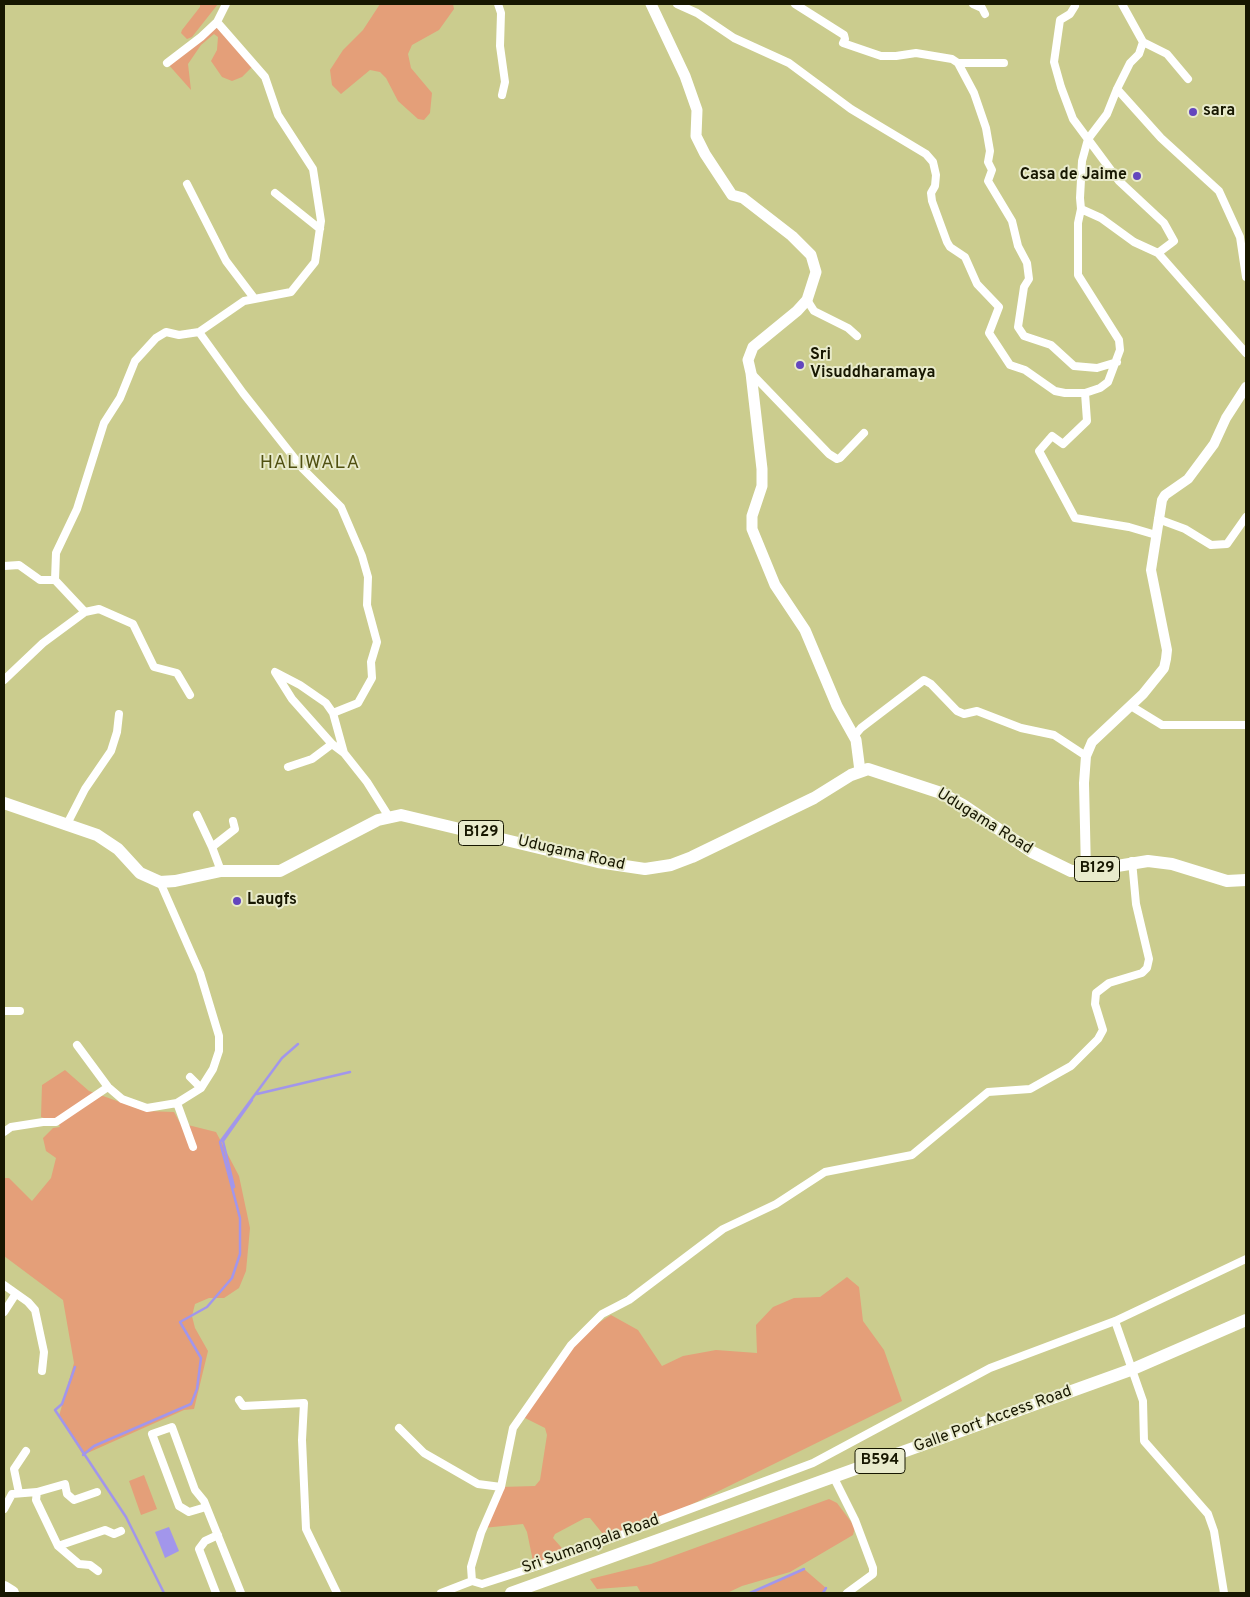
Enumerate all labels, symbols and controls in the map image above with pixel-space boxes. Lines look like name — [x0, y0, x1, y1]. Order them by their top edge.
place label: sara — [1203, 102, 1235, 122]
marker: sara — [1187, 106, 1199, 118]
place label: Casa de Jaime — [1020, 166, 1127, 186]
marker: Casa de Jaime — [1131, 170, 1143, 182]
place label: Sri Visuddharamaya — [810, 346, 935, 384]
marker: Sri Visuddharamaya — [794, 359, 806, 371]
district label: HALIWALA — [259, 453, 361, 475]
street label: Udugama Road — [932, 785, 1036, 859]
road number: B129 — [458, 820, 504, 846]
street label: Udugama Road — [515, 832, 627, 876]
road number: B129 — [1074, 856, 1120, 882]
place label: Laugfs — [247, 891, 297, 911]
marker: Laugfs — [231, 895, 243, 907]
street label: Galle Port Access Road — [911, 1382, 1075, 1458]
road number: B594 — [855, 1448, 905, 1474]
street label: Sri Sumangala Road — [520, 1511, 662, 1579]

